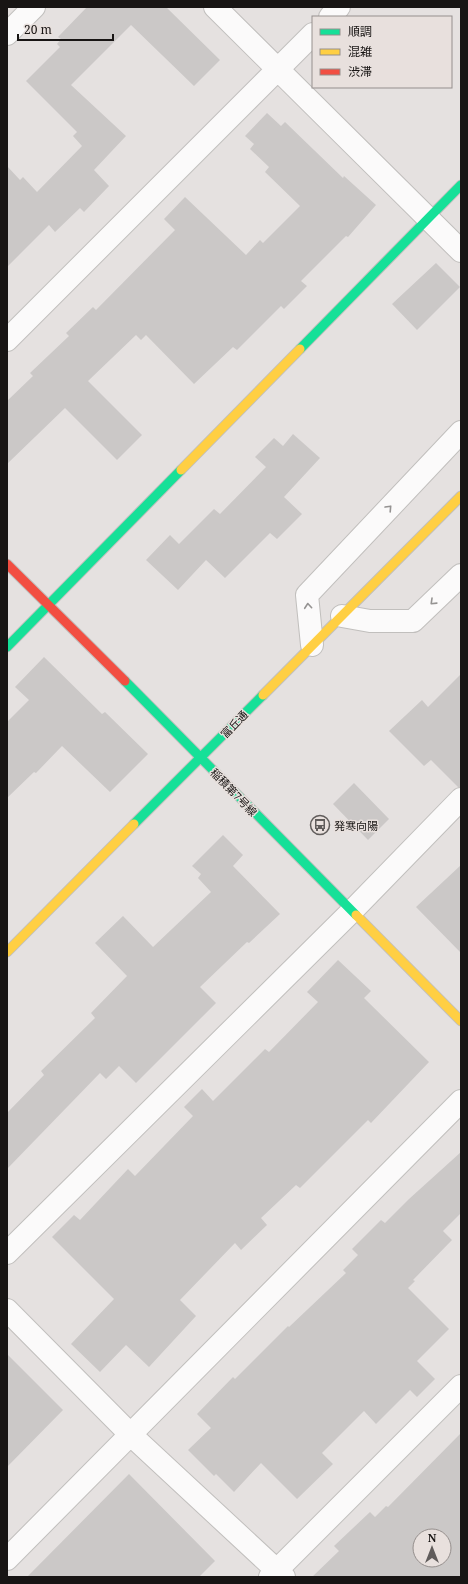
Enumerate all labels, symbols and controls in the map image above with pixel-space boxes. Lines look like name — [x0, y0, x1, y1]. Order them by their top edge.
scale bar — [18, 16, 113, 42]
legend — [312, 16, 452, 88]
text: 20 m — [24, 21, 52, 38]
text: 順調 — [348, 23, 372, 40]
text: 混雑 — [348, 43, 372, 60]
text: 渋滞 — [348, 63, 372, 80]
one-way arrow — [384, 505, 392, 513]
one-way arrow — [430, 597, 438, 605]
one-way arrow — [304, 603, 313, 609]
street label: 富丘通 — [217, 707, 251, 741]
street label: 稲積第7号線 — [207, 765, 261, 819]
bus stop icon: 発寒向陽 — [309, 814, 331, 836]
place label: 発寒向陽 — [334, 818, 378, 833]
north arrow — [412, 1528, 452, 1568]
text: N — [428, 1530, 437, 1545]

